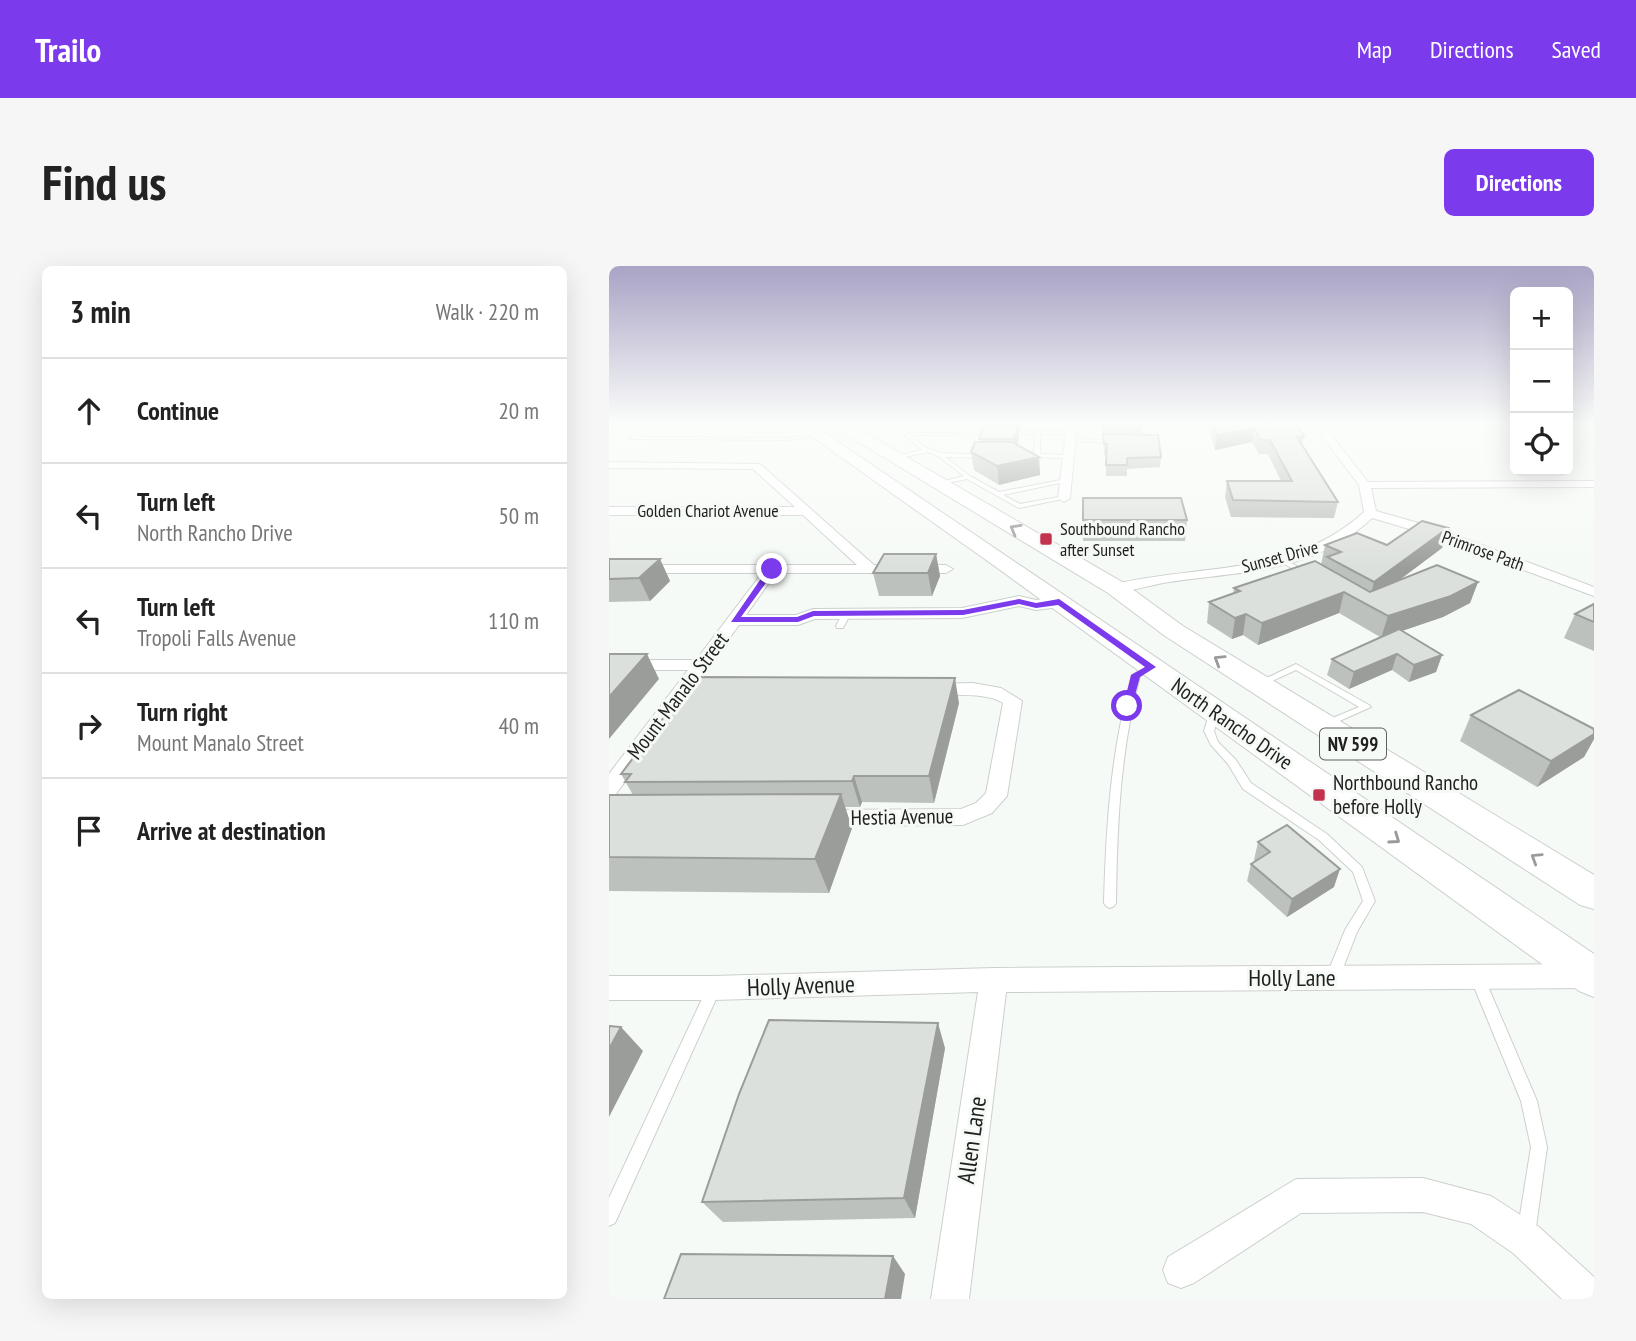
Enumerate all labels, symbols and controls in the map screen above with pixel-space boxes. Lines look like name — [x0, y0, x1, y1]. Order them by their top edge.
text: Trailo — [35, 28, 101, 71]
text: Map — [1357, 34, 1392, 65]
text: Directions — [1430, 34, 1514, 65]
text: Saved — [1552, 34, 1601, 65]
button: Directions — [1444, 149, 1594, 216]
text: Find us — [42, 150, 166, 214]
map controls — [1510, 287, 1573, 476]
button: + — [1510, 287, 1573, 350]
text: 3 min — [70, 292, 131, 331]
text: Walk · 220 m — [436, 297, 539, 326]
button: − — [1510, 350, 1573, 413]
icon: ahead — [70, 392, 108, 430]
text: Continue — [137, 394, 219, 427]
text: 20 m — [498, 396, 539, 425]
button: locate — [1510, 413, 1573, 476]
text: Turn left — [137, 485, 215, 518]
icon: left — [70, 497, 108, 535]
street label: Golden Chariot Avenue — [637, 499, 779, 522]
text: 50 m — [498, 501, 539, 530]
place label: Southbound Rancho after Sunset — [1060, 517, 1185, 561]
text: North Rancho Drive — [137, 518, 293, 547]
one-way arrow — [1010, 524, 1023, 537]
street label: Primrose Path — [1439, 525, 1527, 576]
marker: Southbound Rancho after Sunset — [1038, 531, 1054, 547]
street label: Sunset Drive — [1239, 535, 1321, 578]
route end — [756, 553, 787, 584]
text: Turn left — [137, 590, 215, 623]
icon: left — [70, 602, 108, 640]
text: 110 m — [488, 606, 539, 635]
text: Tropoli Falls Avenue — [137, 623, 296, 652]
street label: Mount Manalo Street — [621, 627, 734, 765]
one-way arrow — [1213, 655, 1226, 668]
street label: North Rancho Drive — [1166, 672, 1298, 775]
route start — [1111, 690, 1142, 721]
text: Turn right — [137, 695, 228, 728]
icon: right — [70, 707, 108, 745]
text: 40 m — [498, 711, 539, 740]
text: Mount Manalo Street — [137, 728, 304, 757]
road number: NV 599 — [1320, 729, 1386, 760]
place label: Northbound Rancho before Holly — [1333, 769, 1478, 820]
marker: Northbound Rancho before Holly — [1311, 787, 1327, 803]
street label: Hestia Avenue — [850, 802, 954, 831]
icon: arrive — [70, 812, 108, 850]
text: Arrive at destination — [137, 814, 326, 847]
one-way arrow — [1387, 831, 1400, 843]
one-way arrow — [1531, 854, 1544, 867]
street label: Holly Lane — [1248, 962, 1336, 993]
street label: Holly Avenue — [747, 968, 855, 1003]
street label: Allen Lane — [950, 1094, 993, 1186]

